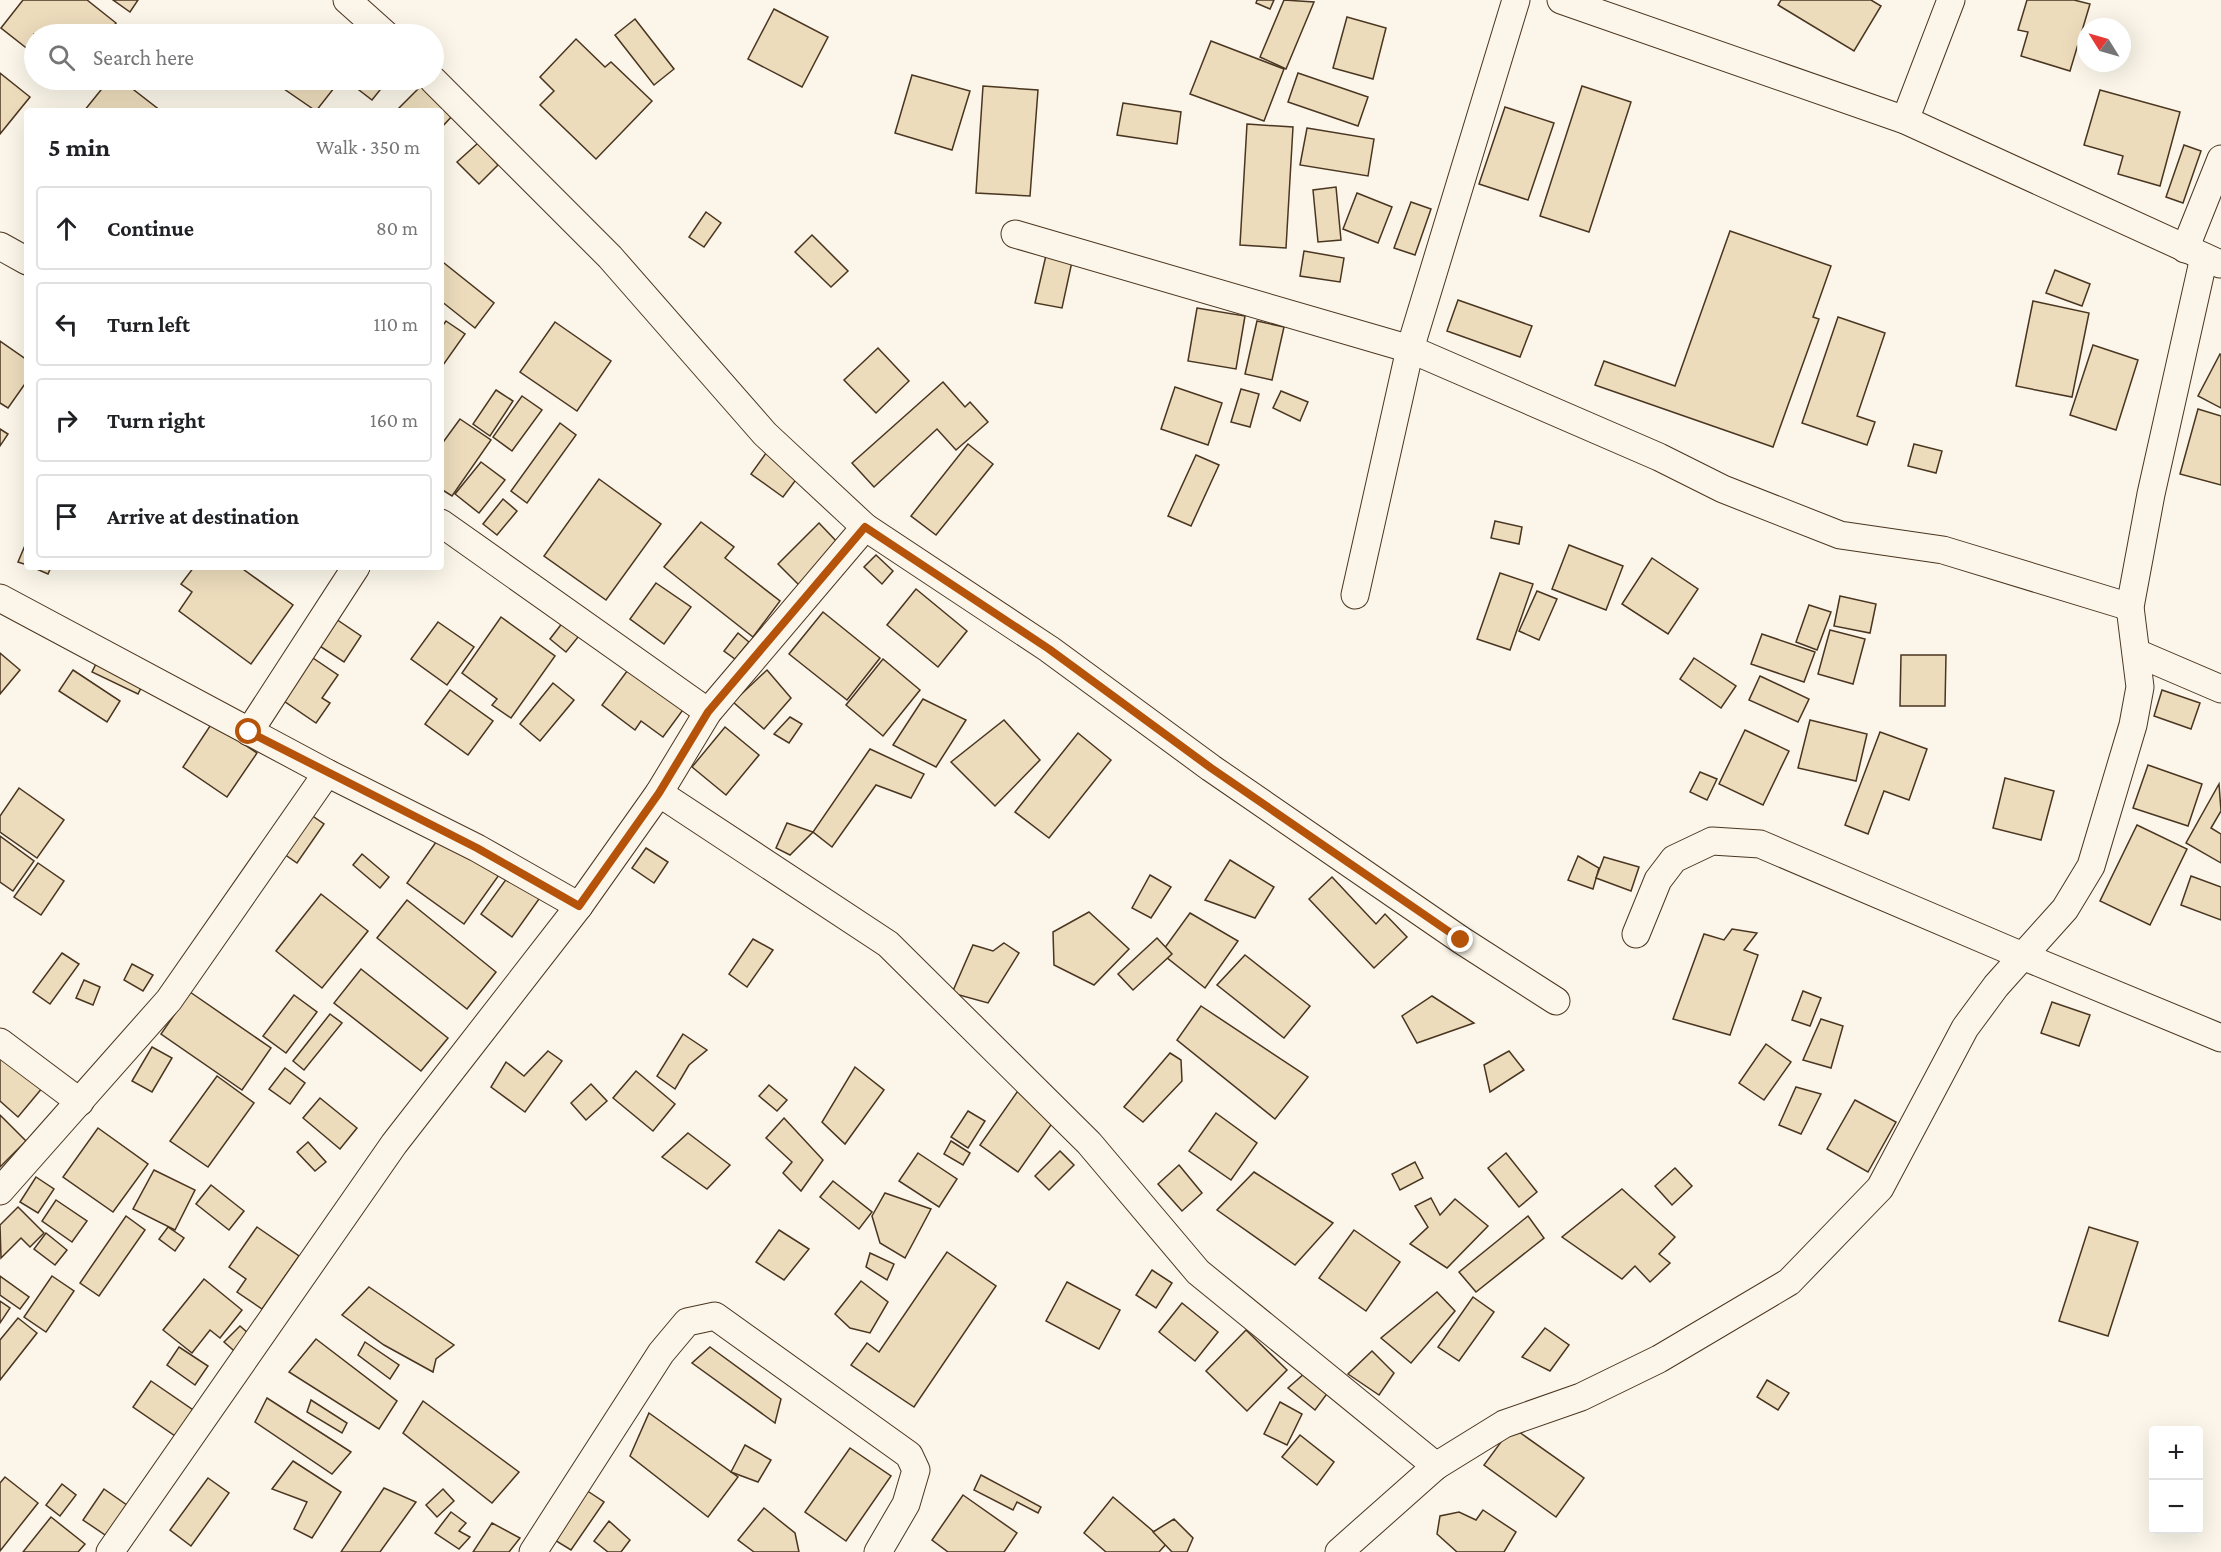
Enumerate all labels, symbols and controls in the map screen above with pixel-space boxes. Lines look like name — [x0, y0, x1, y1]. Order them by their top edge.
north arrow — [2077, 18, 2131, 72]
search box — [24, 24, 444, 90]
icon: search — [45, 41, 78, 74]
text: Search here — [93, 45, 194, 70]
text: 5 min — [48, 133, 110, 162]
text: Walk · 350 m — [316, 136, 420, 158]
icon: ahead — [50, 212, 83, 245]
text: Continue — [107, 216, 194, 241]
text: 80 m — [376, 217, 418, 239]
icon: left — [50, 308, 83, 341]
text: Turn left — [107, 312, 190, 337]
text: 110 m — [374, 313, 418, 335]
icon: right — [50, 404, 83, 437]
text: Turn right — [107, 408, 205, 433]
text: 160 m — [370, 409, 418, 431]
icon: arrive — [50, 500, 83, 533]
text: Arrive at destination — [107, 504, 299, 529]
route start — [235, 718, 261, 744]
route end — [1447, 926, 1473, 952]
map controls — [2149, 1426, 2203, 1534]
button: + — [2149, 1426, 2203, 1480]
button: − — [2149, 1480, 2203, 1534]

